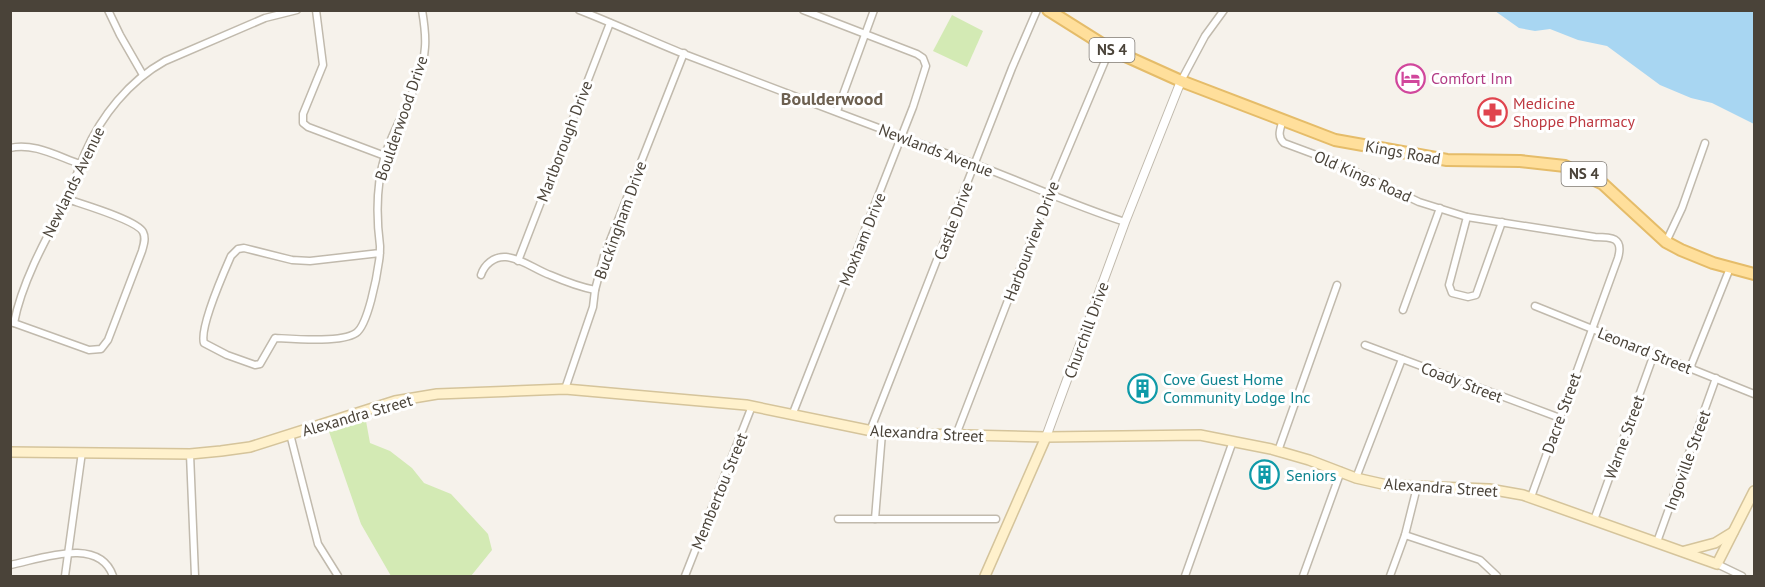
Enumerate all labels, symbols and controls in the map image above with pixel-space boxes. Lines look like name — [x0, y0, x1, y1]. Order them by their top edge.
road number: NS 4 — [1090, 38, 1134, 62]
street label: Boulderwood Drive — [370, 53, 432, 183]
hotel icon: Comfort Inn — [1394, 62, 1426, 94]
place label: Comfort Inn — [1431, 68, 1512, 88]
street label: Marlborough Drive — [532, 78, 596, 204]
district label: Boulderwood — [781, 87, 883, 110]
place label: Medicine Shoppe Pharmacy — [1513, 93, 1636, 131]
pharmacy icon: Medicine Shoppe Pharmacy — [1476, 96, 1508, 128]
street label: Newlands Avenue — [876, 119, 996, 181]
street label: Newlands Avenue — [38, 123, 108, 241]
street label: Kings Road — [1364, 136, 1442, 168]
street label: Old Kings Road — [1311, 146, 1415, 206]
street label: Buckingham Drive — [589, 158, 651, 282]
road number: NS 4 — [1562, 162, 1606, 186]
street label: Harbourview Drive — [999, 178, 1063, 304]
street label: Castle Drive — [929, 179, 977, 263]
street label: Moxham Drive — [834, 189, 890, 289]
street label: Churchill Drive — [1059, 279, 1113, 381]
street label: Leonard Street — [1595, 322, 1696, 378]
street label: Coady Street — [1418, 357, 1506, 407]
place label: Cove Guest Home Community Lodge Inc — [1163, 369, 1311, 407]
street label: Dacre Street — [1537, 369, 1585, 456]
building icon: Cove Guest Home Community Lodge Inc — [1126, 372, 1158, 404]
street label: Alexandra Street — [300, 390, 415, 440]
street label: Warne Street — [1600, 392, 1649, 482]
street label: Ingoville Street — [1660, 407, 1715, 513]
street label: Alexandra Street — [870, 420, 985, 446]
street label: Membertou Street — [686, 429, 752, 552]
building icon: Seniors — [1249, 459, 1281, 491]
place label: Seniors — [1286, 465, 1337, 485]
street label: Alexandra Street — [1384, 473, 1499, 501]

